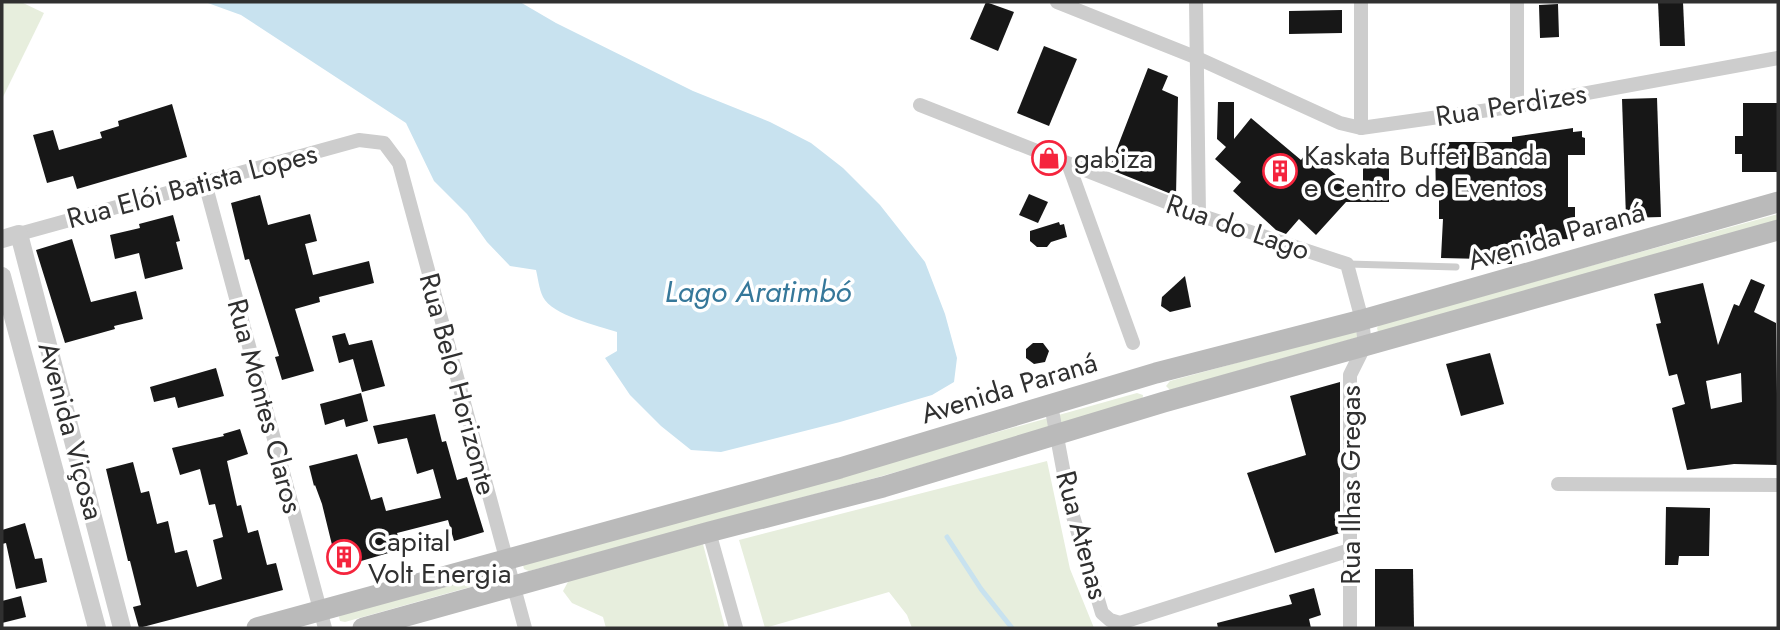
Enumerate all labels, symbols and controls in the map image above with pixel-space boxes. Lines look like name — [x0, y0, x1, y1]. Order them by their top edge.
street label: Rua Perdizes — [1433, 73, 1589, 137]
street label: Rua Elói Batista Lopes — [62, 133, 322, 239]
place label: Kaskata Buffet Banda e Centro de Eventos — [1304, 135, 1548, 208]
place label: gabiza — [1074, 138, 1153, 179]
shop icon: gabiza — [1030, 139, 1068, 177]
building icon: Kaskata Buffet Banda e Centro de Eventos — [1261, 152, 1299, 190]
street label: Rua do Lago — [1161, 183, 1315, 271]
street label: Avenida Paraná — [1463, 191, 1649, 281]
street label: Rua Belo Horizonte — [409, 268, 507, 500]
water label: Lago Aratimbó — [665, 270, 851, 313]
street label: Rua Montes Claros — [217, 294, 313, 518]
street label: Avenida Viçosa — [28, 338, 114, 524]
street label: Avenida Paraná — [916, 342, 1102, 434]
street label: Rua Ilhas Gregas — [1330, 385, 1371, 585]
street label: Rua Atenas — [1045, 466, 1119, 604]
place label: Capital Volt Energia — [368, 521, 512, 594]
building icon: Capital Volt Energia — [325, 538, 363, 576]

